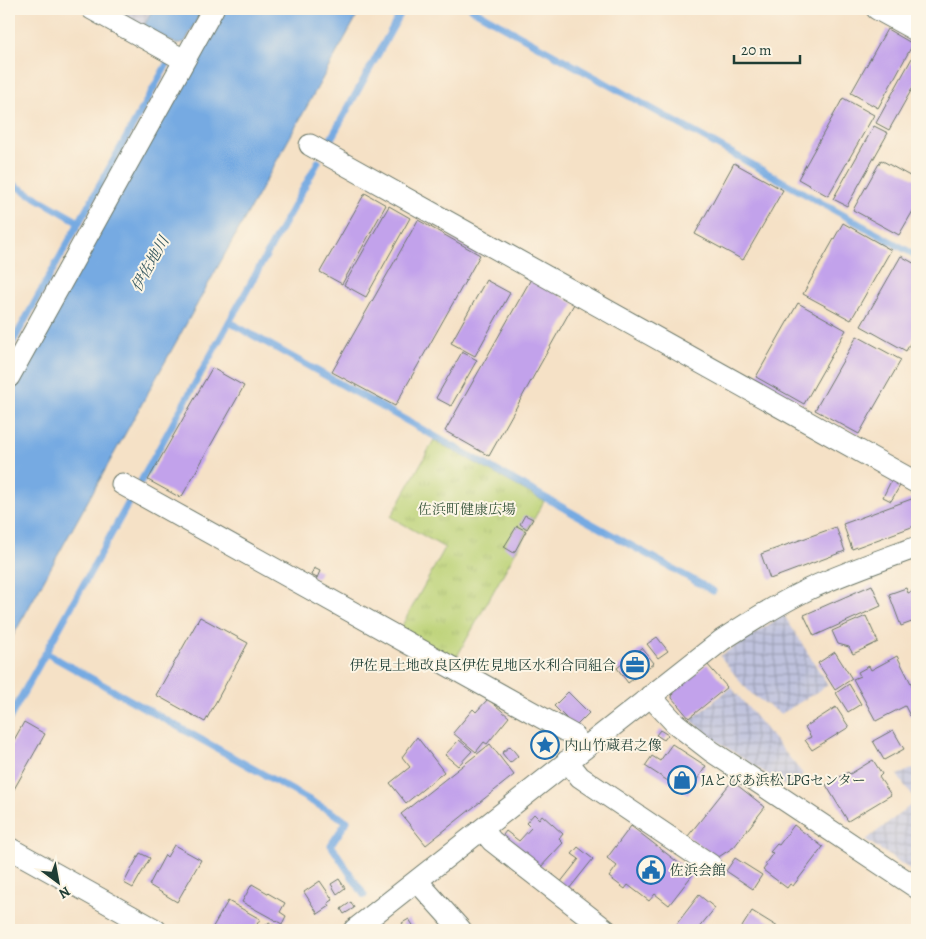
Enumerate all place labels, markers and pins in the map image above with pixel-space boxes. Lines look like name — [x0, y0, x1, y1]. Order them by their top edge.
office icon: 伊佐見土地改良区伊佐見地区水利合同組合 — [620, 650, 650, 680]
place label: 伊佐見土地改良区伊佐見地区水利合同組合 — [350, 656, 616, 675]
place icon: 内山竹蔵君之像 — [530, 730, 560, 760]
place label: 内山竹蔵君之像 — [564, 736, 662, 755]
shop icon: JAとぴあ浜松 LPGセンター — [667, 765, 697, 795]
place label: JAとぴあ浜松 LPGセンター — [701, 771, 866, 790]
public building icon: 佐浜会館 — [636, 855, 666, 885]
place label: 佐浜会館 — [670, 861, 726, 880]

